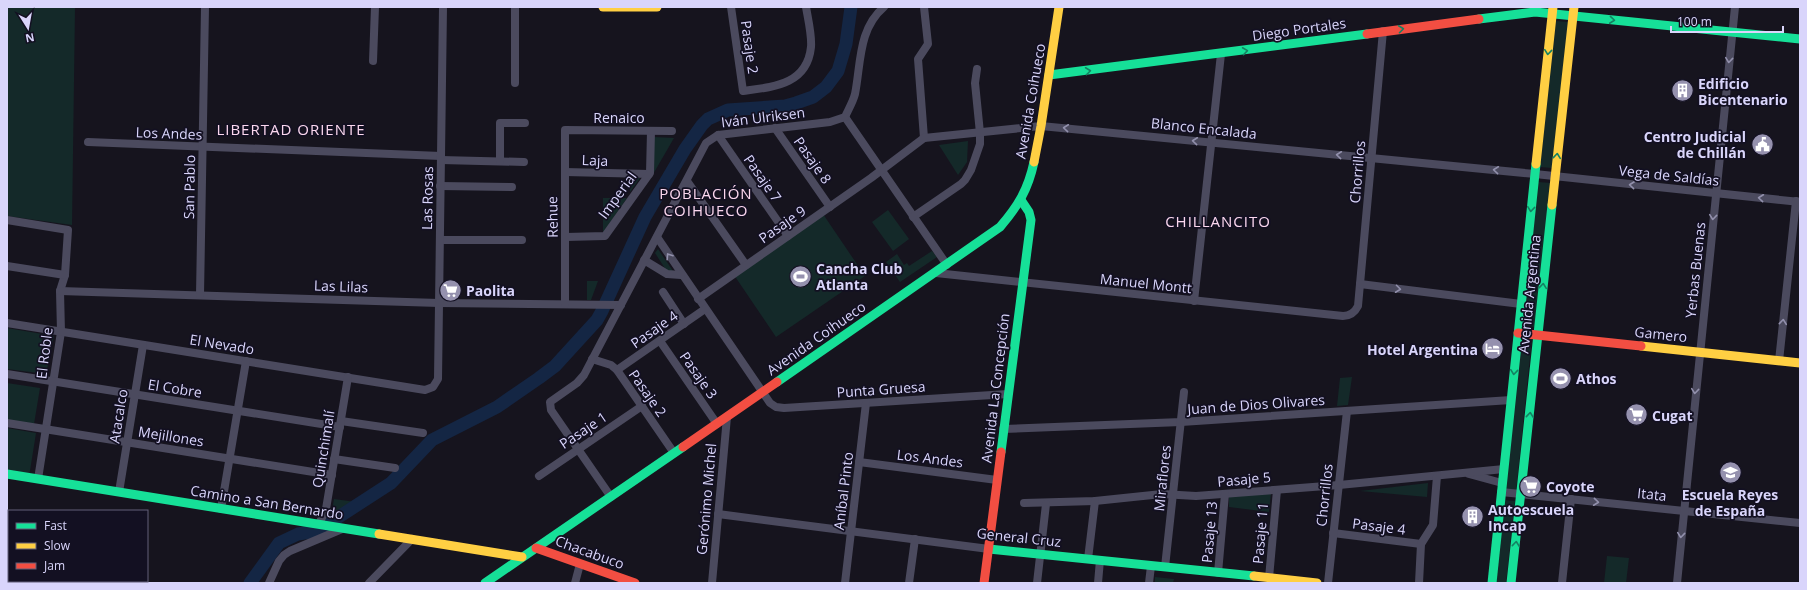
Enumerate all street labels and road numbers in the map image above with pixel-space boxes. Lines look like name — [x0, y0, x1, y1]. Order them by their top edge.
street label: Diego Portales — [1251, 13, 1347, 45]
street label: Pasaje 2 — [737, 19, 763, 75]
street label: Avenida Coihueco — [1011, 42, 1049, 160]
street label: Iván Ulriksen — [720, 102, 806, 132]
street label: Renaico — [593, 108, 645, 127]
street label: Blanco Encalada — [1150, 113, 1258, 143]
street label: Los Andes — [135, 122, 203, 144]
street label: Pasaje 8 — [790, 133, 836, 187]
street label: Chorrillos — [1345, 139, 1369, 204]
street label: Laja — [581, 150, 609, 170]
street label: Pasaje 7 — [740, 151, 786, 205]
street label: San Pablo — [179, 155, 199, 219]
street label: Vega de Saldías — [1618, 160, 1720, 190]
street label: Las Rosas — [417, 166, 437, 230]
street label: Imperial — [593, 168, 641, 222]
street label: Rehue — [542, 196, 562, 238]
street label: Pasaje 9 — [755, 201, 809, 247]
street label: Yerbas Buenas — [1681, 221, 1710, 319]
street label: Avenida Argentina — [1513, 234, 1545, 354]
street label: Manuel Montt — [1099, 269, 1193, 297]
street label: Las Lilas — [314, 276, 369, 296]
street label: Avenida Coihueco — [763, 297, 869, 379]
street label: Pasaje 4 — [627, 306, 681, 352]
street label: Avenida La Concepción — [976, 312, 1014, 464]
street label: Gamero — [1634, 322, 1688, 346]
street label: El Roble — [31, 326, 57, 380]
street label: El Nevado — [188, 330, 256, 358]
street label: Pasaje 3 — [676, 348, 722, 402]
street label: Pasaje 2 — [625, 366, 671, 420]
street label: El Cobre — [147, 374, 203, 402]
street label: Punta Gruesa — [836, 376, 926, 402]
street label: Atacalco — [104, 387, 132, 445]
street label: Juan de Dios Olivares — [1185, 390, 1326, 418]
street label: Pasaje 1 — [555, 407, 611, 453]
street label: Quinchimalí — [307, 408, 339, 489]
street label: Mejillones — [137, 421, 205, 451]
street label: Gerónimo Michel — [692, 442, 720, 556]
street label: Miraflores — [1149, 444, 1175, 512]
street label: Los Andes — [896, 445, 965, 472]
street label: Aníbal Pinto — [829, 451, 857, 531]
street label: Chorrillos — [1311, 462, 1337, 527]
street label: Pasaje 5 — [1216, 467, 1272, 491]
street label: Camino a San Bernardo — [189, 481, 345, 523]
street label: Itata — [1636, 483, 1668, 505]
street label: Pasaje 13 — [1197, 500, 1221, 564]
street label: Pasaje 11 — [1248, 501, 1272, 565]
street label: Pasaje 4 — [1351, 513, 1407, 539]
street label: General Cruz — [976, 523, 1063, 551]
street label: Chacabuco — [553, 531, 627, 573]

